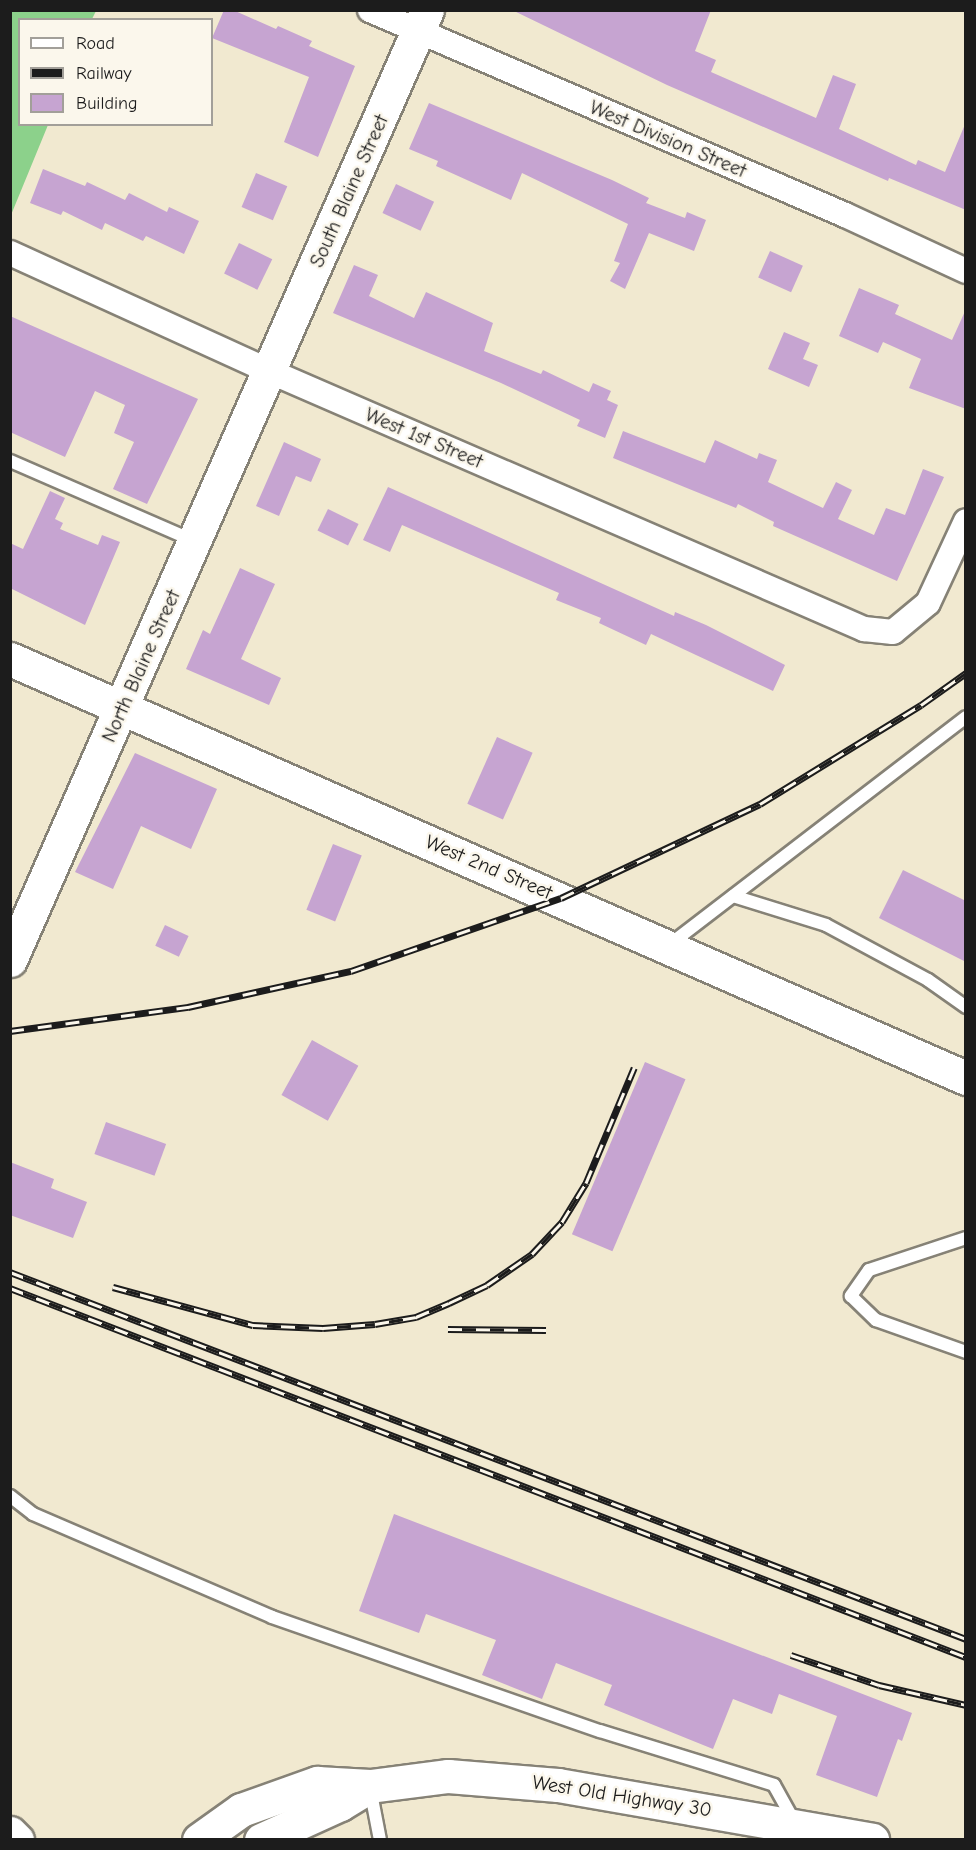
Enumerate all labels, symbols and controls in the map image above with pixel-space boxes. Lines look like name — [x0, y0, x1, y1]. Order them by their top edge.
legend — [18, 18, 213, 126]
text: Road — [76, 33, 115, 54]
text: Railway — [76, 63, 132, 84]
text: Building — [76, 93, 138, 114]
street label: West Division Street — [586, 95, 750, 183]
street label: South Blaine Street — [305, 111, 393, 271]
street label: West 1st Street — [362, 402, 486, 474]
street label: North Blaine Street — [97, 586, 185, 746]
street label: West 2nd Street — [422, 829, 556, 905]
street label: West Old Highway 30 — [531, 1770, 713, 1822]

